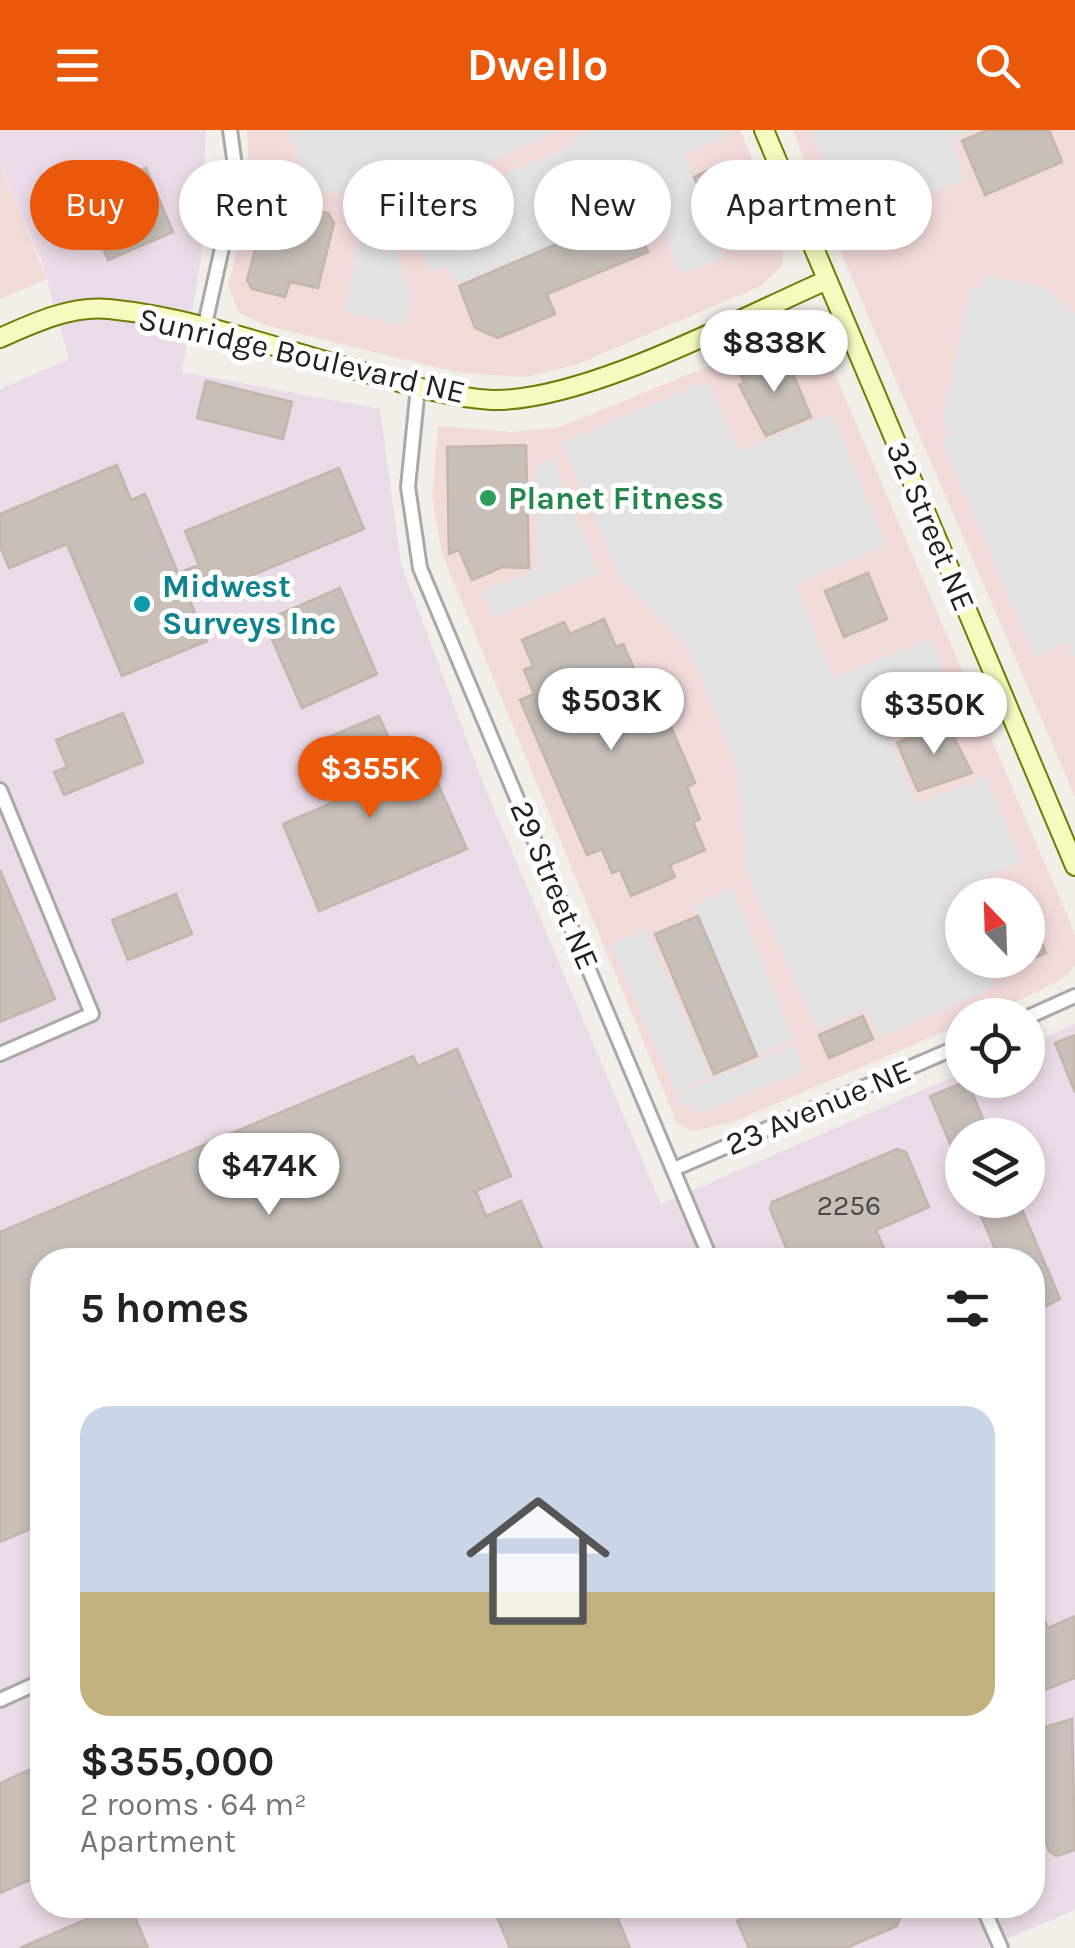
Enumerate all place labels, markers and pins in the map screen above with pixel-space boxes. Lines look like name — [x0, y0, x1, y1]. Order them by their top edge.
pin: $838K — [704, 310, 844, 395]
place label: Planet Fitness — [508, 480, 724, 517]
marker: Planet Fitness — [477, 487, 499, 509]
place label: Midwest Surveys Inc — [162, 568, 336, 642]
marker: Midwest Surveys Inc — [131, 593, 153, 615]
pin: $503K — [541, 668, 681, 753]
pin: $350K — [864, 672, 1004, 757]
pin: $355K — [300, 736, 440, 821]
pin: $474K — [199, 1133, 339, 1218]

